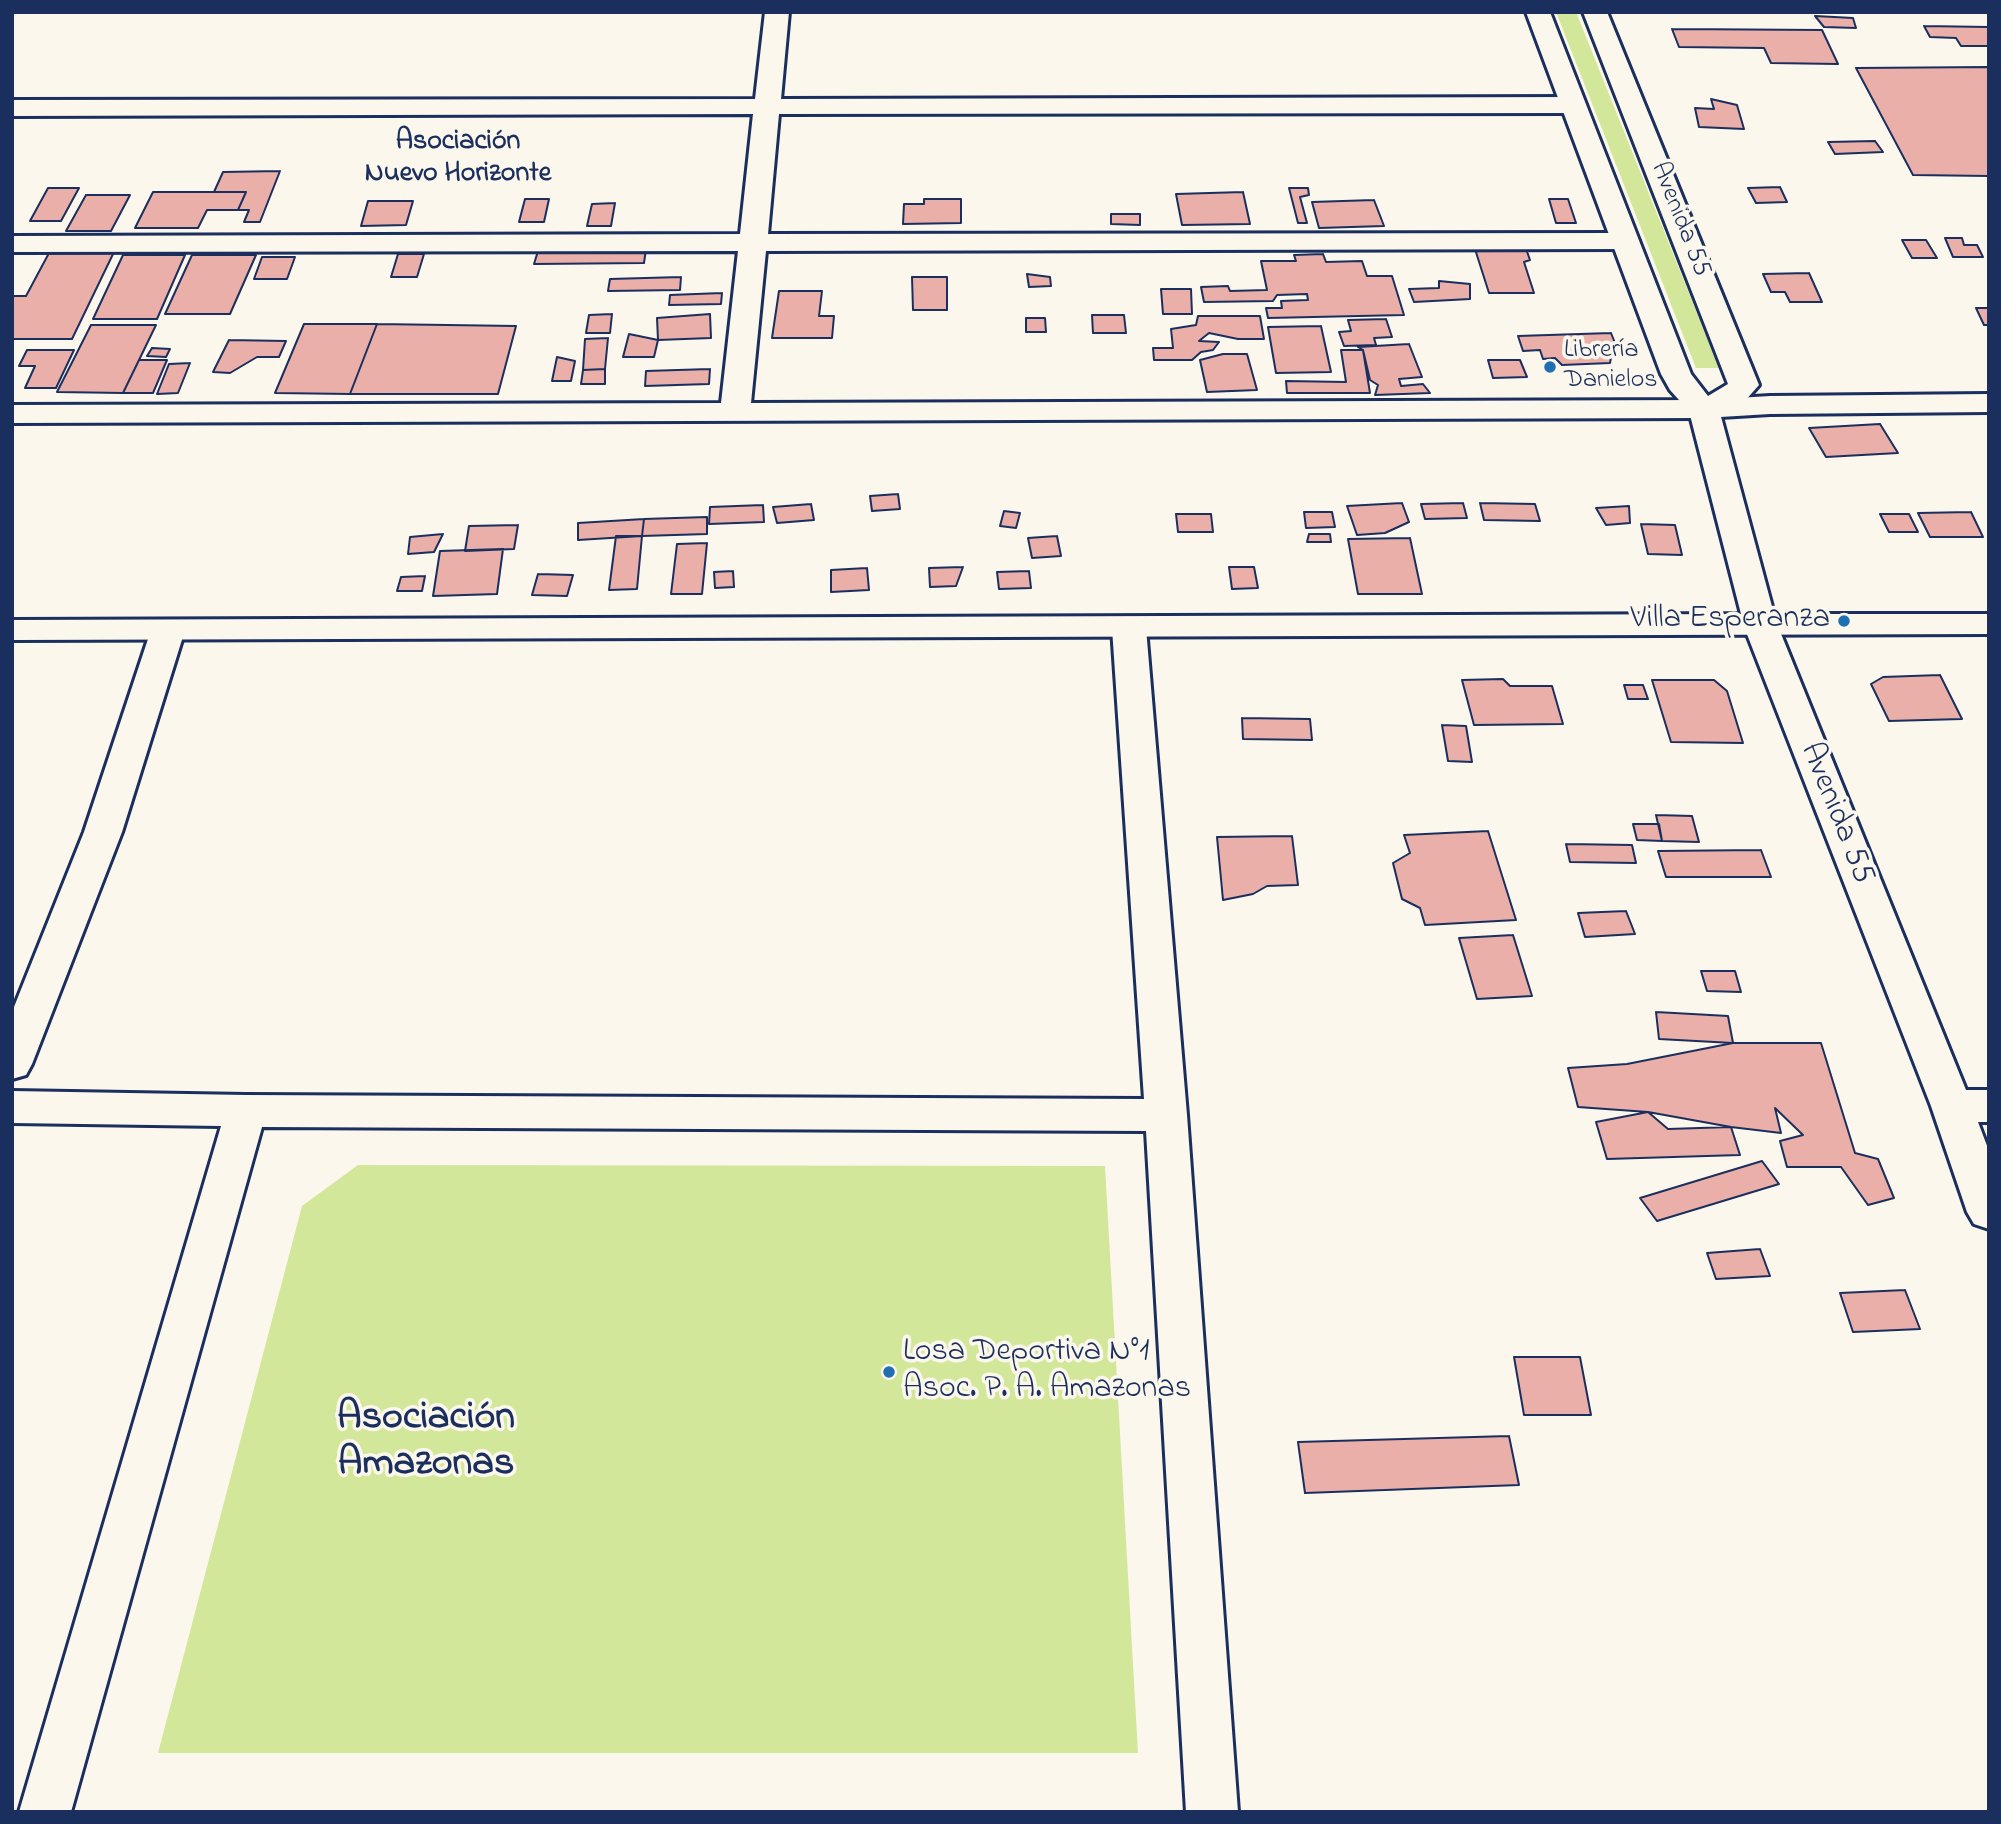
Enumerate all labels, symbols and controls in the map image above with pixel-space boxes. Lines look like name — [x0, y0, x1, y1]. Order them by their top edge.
district label: Asociación Nuevo Horizonte — [365, 126, 551, 192]
street label: Avenida 55 — [1642, 158, 1716, 282]
place label: Librería Danielos — [1564, 336, 1657, 398]
marker: Librería Danielos — [1542, 359, 1558, 375]
place label: Villa Esperanza — [1630, 602, 1830, 640]
marker: Villa Esperanza — [1836, 613, 1852, 629]
street label: Avenida 55 — [1789, 738, 1881, 890]
place label: Losa Deportiva N°1 Asoc. P. A. Amazonas — [903, 1335, 1191, 1410]
marker: Losa Deportiva N°1 Asoc. P. A. Amazonas — [881, 1364, 897, 1380]
district label: Asociación Amazonas — [337, 1396, 515, 1490]

